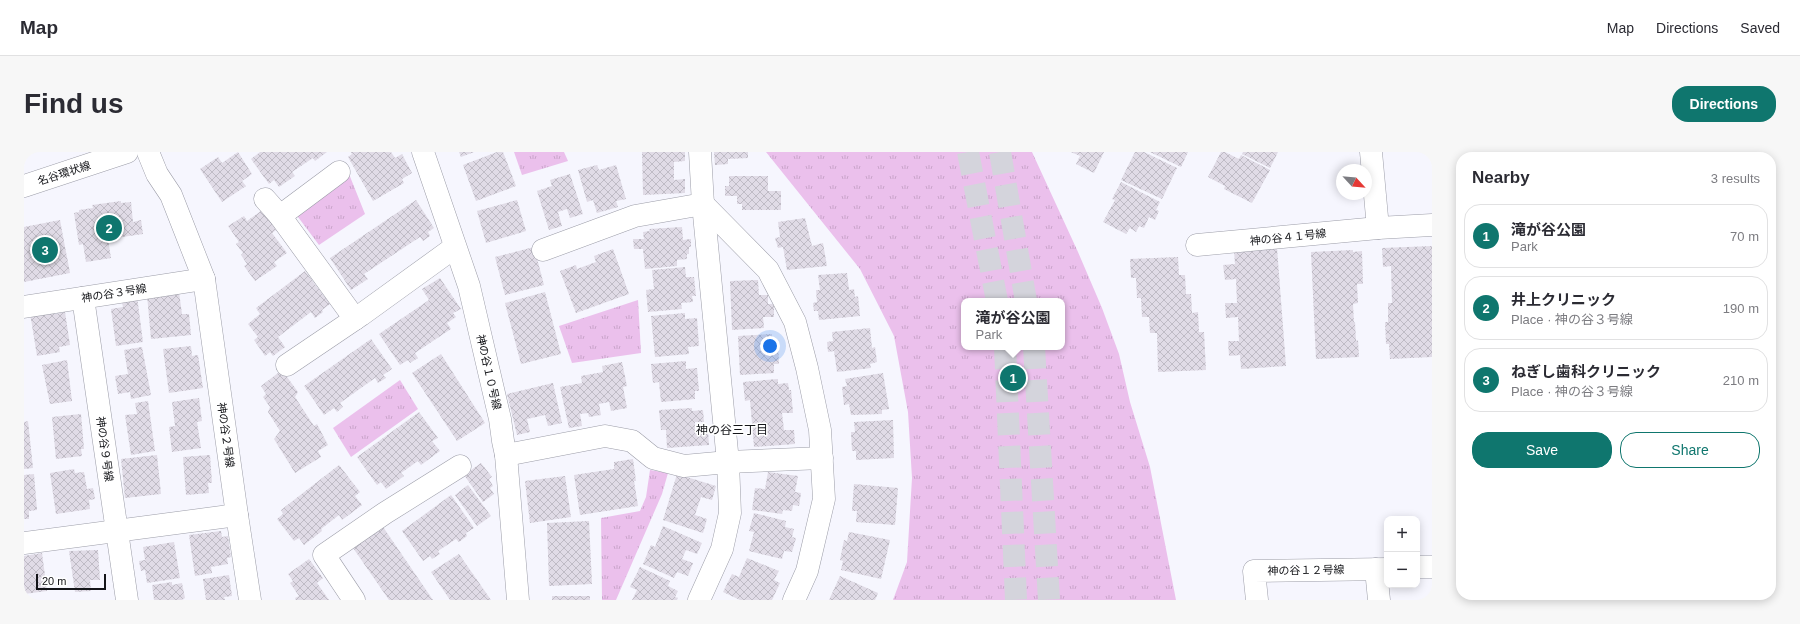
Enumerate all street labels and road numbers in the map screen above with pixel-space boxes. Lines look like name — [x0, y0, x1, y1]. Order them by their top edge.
street label: 名谷環状線 — [36, 159, 92, 187]
street label: 神の谷４１号線 — [1249, 227, 1327, 247]
street label: 神の谷３号線 — [80, 282, 148, 304]
street label: 神の谷１０号線 — [474, 333, 504, 411]
street label: 神の谷２号線 — [215, 401, 237, 469]
street label: 神の谷９号線 — [94, 415, 116, 483]
street label: 神の谷１２号線 — [1267, 563, 1345, 577]

